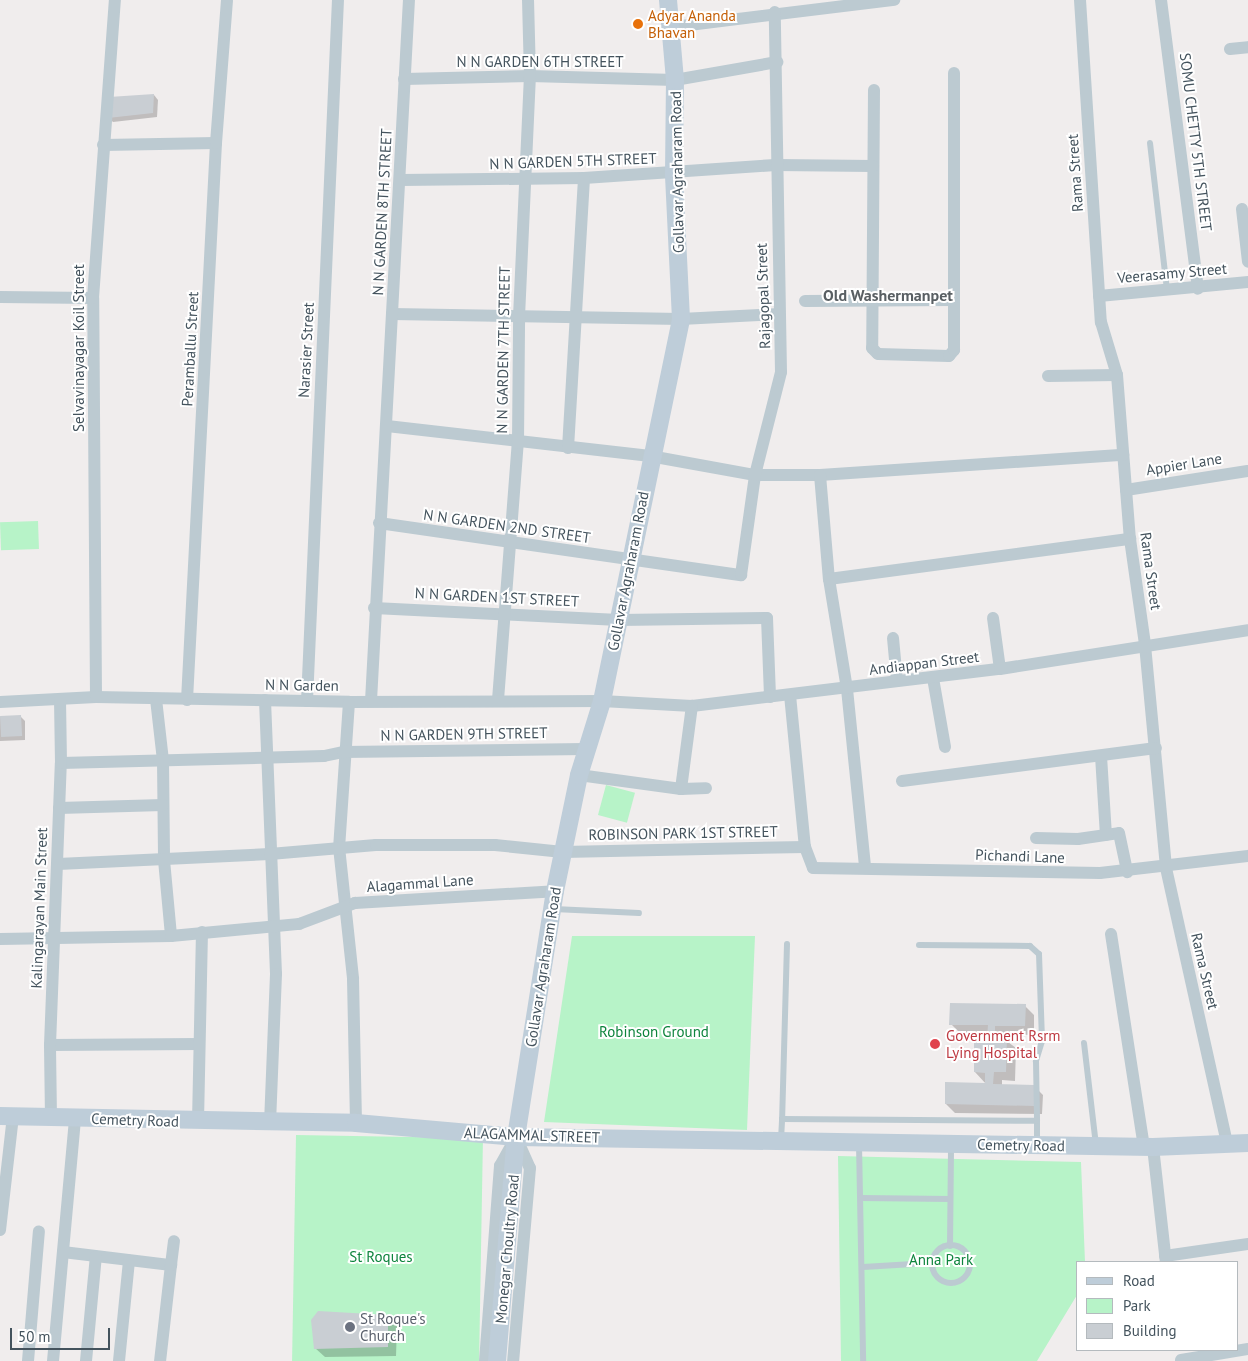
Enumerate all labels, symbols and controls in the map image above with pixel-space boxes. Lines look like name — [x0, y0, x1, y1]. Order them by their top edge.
place label: Adyar Ananda Bhavan — [648, 6, 737, 41]
marker: Adyar Ananda Bhavan — [632, 18, 644, 30]
street label: SOMU CHETTY 5TH STREET — [1176, 52, 1216, 232]
street label: N N GARDEN 6TH STREET — [456, 53, 624, 71]
street label: Gollavar Agraharam Road — [667, 91, 687, 253]
street label: N N GARDEN 8TH STREET — [369, 128, 395, 296]
street label: Rama Street — [1063, 133, 1087, 213]
street label: N N GARDEN 5TH STREET — [489, 149, 657, 173]
street label: Rajagopal Street — [752, 243, 774, 349]
street label: Veerasamy Street — [1116, 259, 1228, 287]
street label: Selvavinayagar Koil Street — [70, 264, 88, 432]
street label: N N GARDEN 7TH STREET — [493, 266, 513, 434]
district label: Old Washermanpet — [823, 285, 953, 305]
street label: Peramballu Street — [178, 291, 202, 407]
street label: Narasier Street — [295, 302, 317, 398]
street label: Appier Lane — [1145, 449, 1223, 479]
street label: Gollavar Agraharam Road — [604, 490, 652, 652]
street label: N N GARDEN 2ND STREET — [422, 505, 592, 547]
street label: Rama Street — [1137, 531, 1165, 611]
street label: N N GARDEN 1ST STREET — [414, 584, 580, 610]
street label: Andiappan Street — [868, 647, 980, 679]
street label: N N Garden — [265, 675, 339, 695]
street label: N N GARDEN 9TH STREET — [380, 724, 548, 744]
street label: ROBINSON PARK 1ST STREET — [588, 822, 778, 844]
street label: Kalingarayan Main Street — [27, 827, 51, 989]
street label: Pichandi Lane — [975, 845, 1065, 867]
street label: Alagammal Lane — [366, 870, 474, 896]
street label: Gollavar Agraharam Road — [521, 885, 565, 1049]
street label: Rama Street — [1187, 931, 1223, 1011]
park label: Robinson Ground — [599, 1023, 709, 1041]
place label: Government Rsrm Lying Hospital — [946, 1026, 1060, 1061]
marker: Government Rsrm Lying Hospital — [928, 1037, 942, 1051]
street label: Cemetry Road — [91, 1109, 179, 1131]
street label: ALAGAMMAL STREET — [463, 1124, 601, 1146]
street label: Cemetry Road — [977, 1135, 1065, 1155]
street label: Monegar Choultry Road — [491, 1173, 523, 1325]
park label: St Roques — [349, 1248, 413, 1266]
park label: Anna Park — [909, 1251, 973, 1269]
legend — [1076, 1261, 1238, 1351]
text: Road — [1123, 1271, 1155, 1290]
text: Park — [1123, 1296, 1151, 1315]
place label: St Roque's Church — [360, 1309, 426, 1344]
scale bar — [12, 1318, 112, 1350]
marker: St Roque's Church — [344, 1321, 356, 1333]
text: Building — [1123, 1321, 1177, 1340]
text: 50 m — [18, 1327, 51, 1346]

